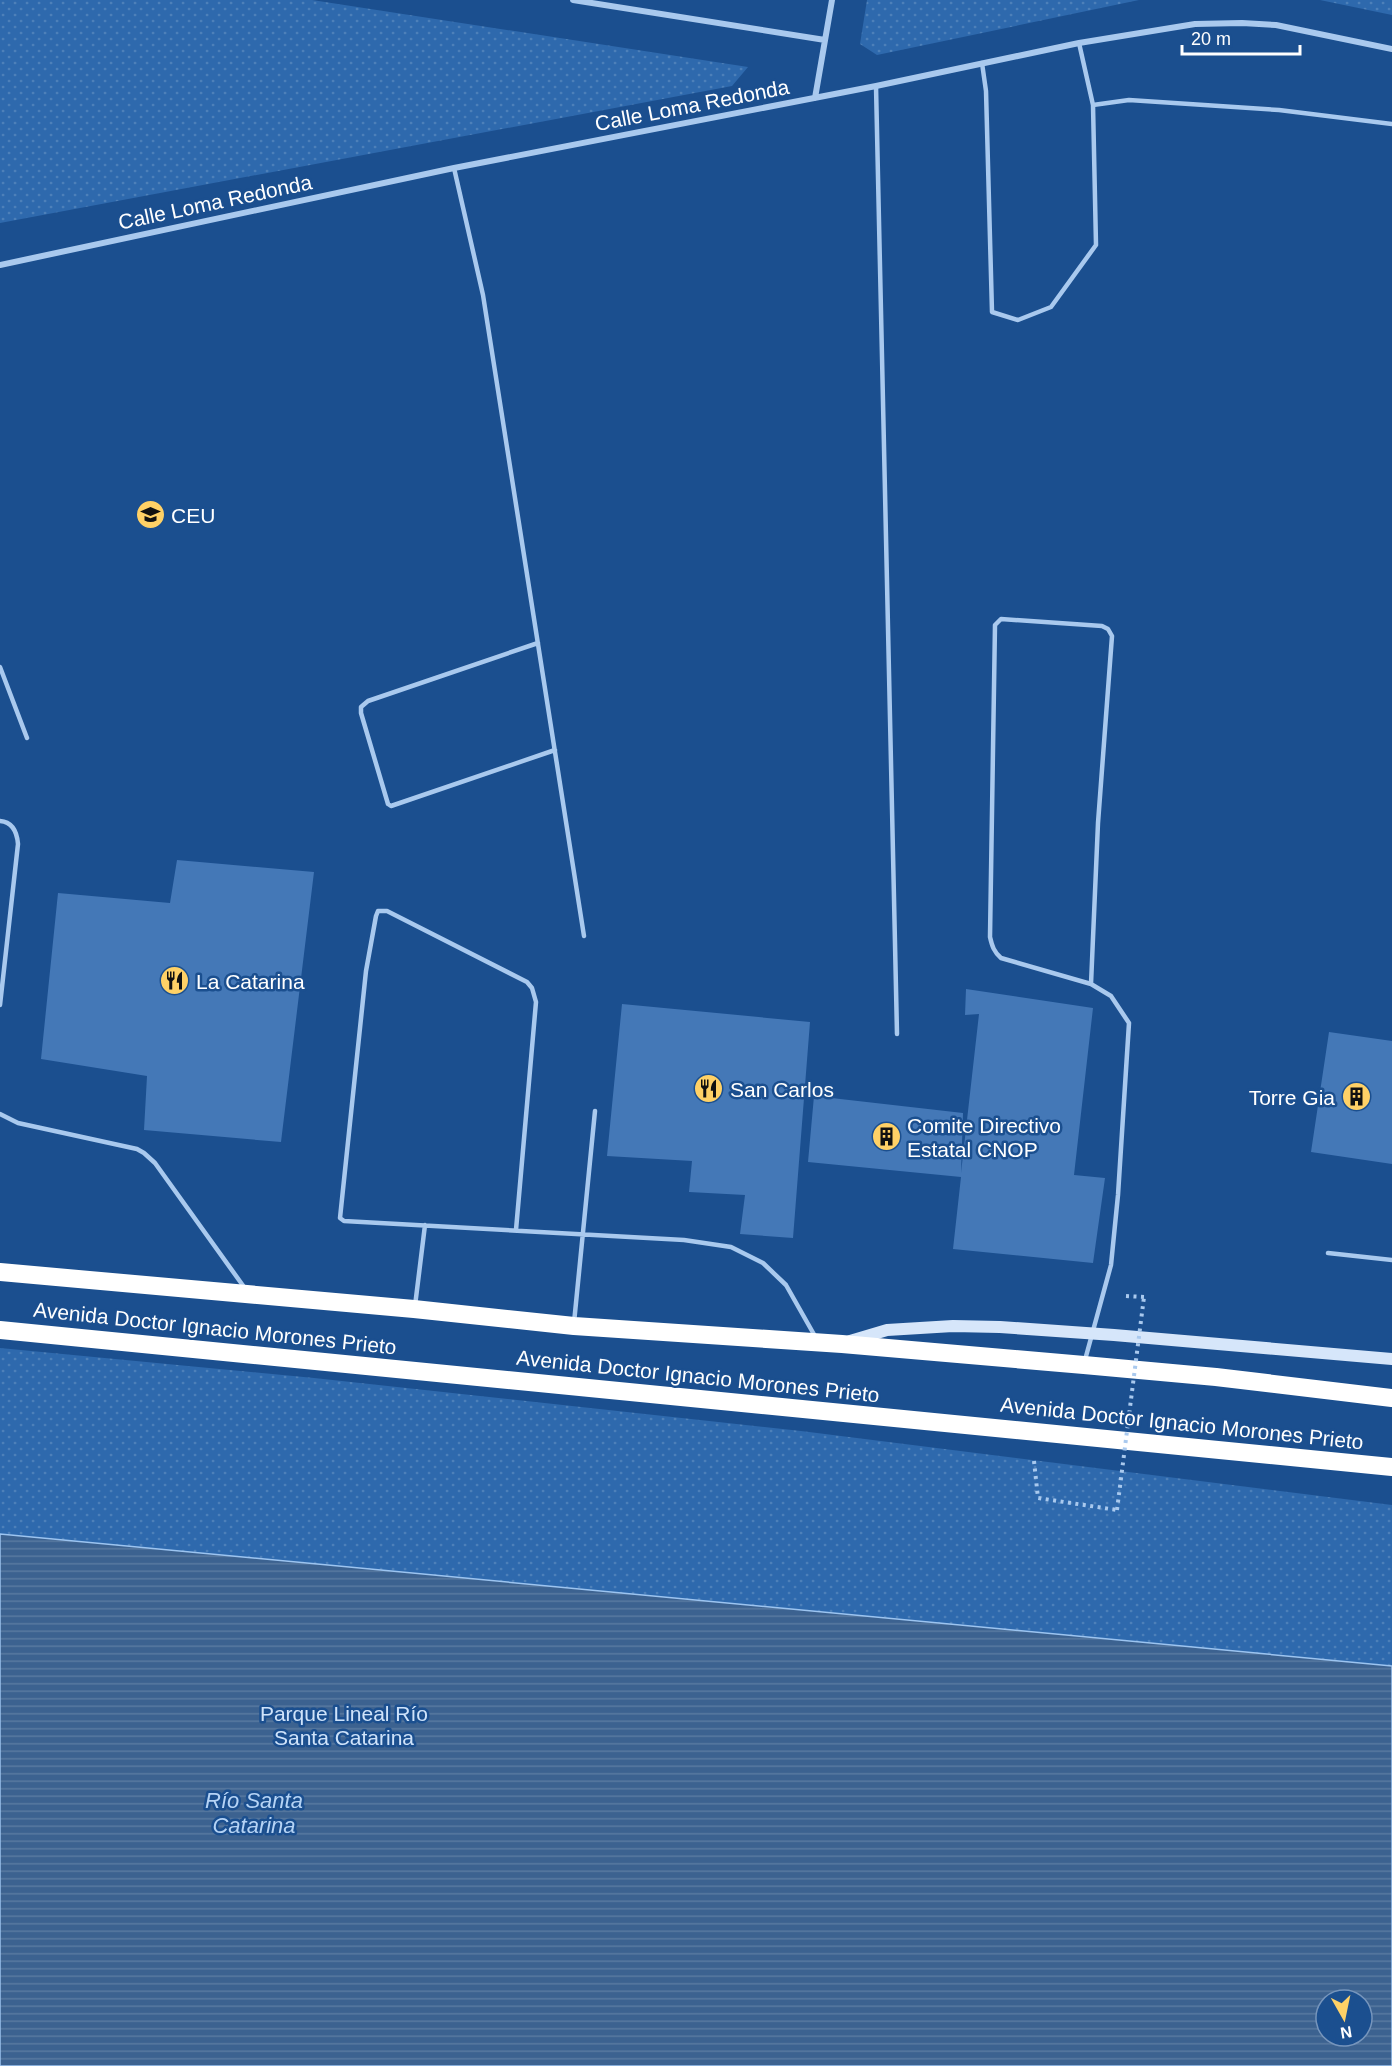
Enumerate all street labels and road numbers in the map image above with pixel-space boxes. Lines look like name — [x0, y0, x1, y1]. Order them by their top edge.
street label: Calle Loma Redonda — [593, 75, 791, 135]
street label: Calle Loma Redonda — [116, 170, 314, 234]
street label: Avenida Doctor Ignacio Morones Prieto — [32, 1297, 398, 1359]
street label: Avenida Doctor Ignacio Morones Prieto — [515, 1345, 881, 1407]
street label: Avenida Doctor Ignacio Morones Prieto — [999, 1392, 1365, 1454]

